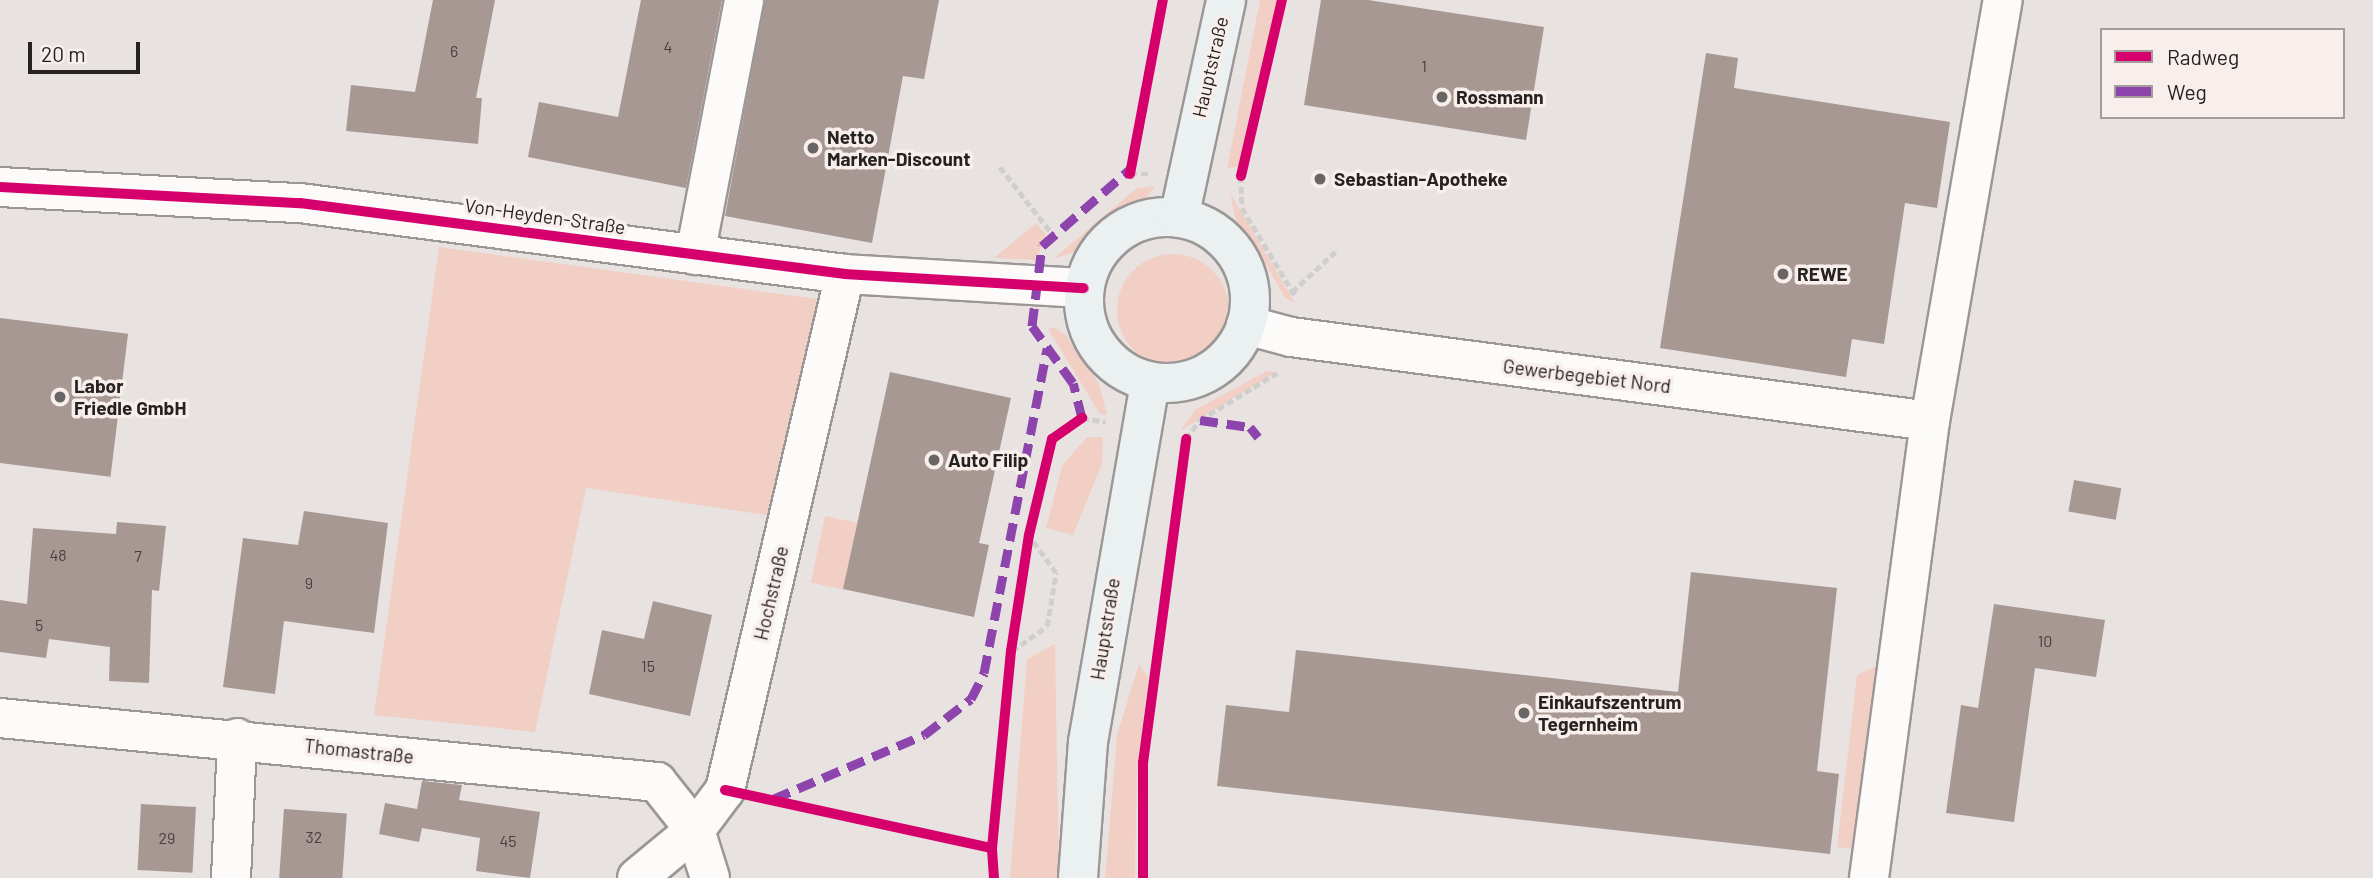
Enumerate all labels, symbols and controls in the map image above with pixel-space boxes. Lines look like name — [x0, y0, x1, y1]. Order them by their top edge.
street label: Hauptstraße — [1187, 14, 1233, 120]
scale bar — [32, 28, 144, 72]
legend — [2100, 28, 2345, 119]
house number: 4 — [664, 37, 672, 57]
text: 20 m — [41, 41, 86, 66]
house number: 6 — [450, 41, 458, 61]
text: Radweg — [2167, 44, 2239, 69]
house number: 1 — [1421, 56, 1427, 76]
text: Weg — [2167, 79, 2207, 104]
place label: Rossmann — [1456, 86, 1544, 108]
marker: Rossmann — [1434, 89, 1450, 105]
place label: Netto Marken-Discount — [827, 126, 970, 170]
marker: Netto Marken-Discount — [805, 140, 821, 156]
place label: Sebastian-Apotheke — [1334, 168, 1508, 190]
marker: Sebastian-Apotheke — [1312, 171, 1328, 187]
street label: Von-Heyden-Straße — [463, 193, 627, 239]
place label: REWE — [1797, 263, 1848, 285]
marker: REWE — [1775, 266, 1791, 282]
street label: Gewerbegebiet Nord — [1502, 354, 1672, 398]
place label: Labor Friedle GmbH — [74, 375, 186, 419]
marker: Labor Friedle GmbH — [52, 389, 68, 405]
place label: Auto Filip — [948, 449, 1028, 471]
marker: Auto Filip — [926, 452, 942, 468]
street label: Hochstraße — [749, 544, 793, 642]
house number: 48 — [49, 545, 67, 565]
house number: 7 — [134, 546, 142, 566]
house number: 9 — [305, 573, 313, 593]
street label: Hauptstraße — [1086, 576, 1124, 682]
house number: 5 — [35, 615, 43, 635]
house number: 10 — [2038, 631, 2052, 651]
house number: 15 — [641, 656, 655, 676]
place label: Einkaufszentrum Tegernheim — [1538, 691, 1681, 735]
marker: Einkaufszentrum Tegernheim — [1516, 705, 1532, 721]
street label: Thomastraße — [303, 734, 415, 768]
house number: 32 — [306, 827, 322, 847]
house number: 29 — [159, 828, 175, 848]
house number: 45 — [499, 831, 517, 851]

